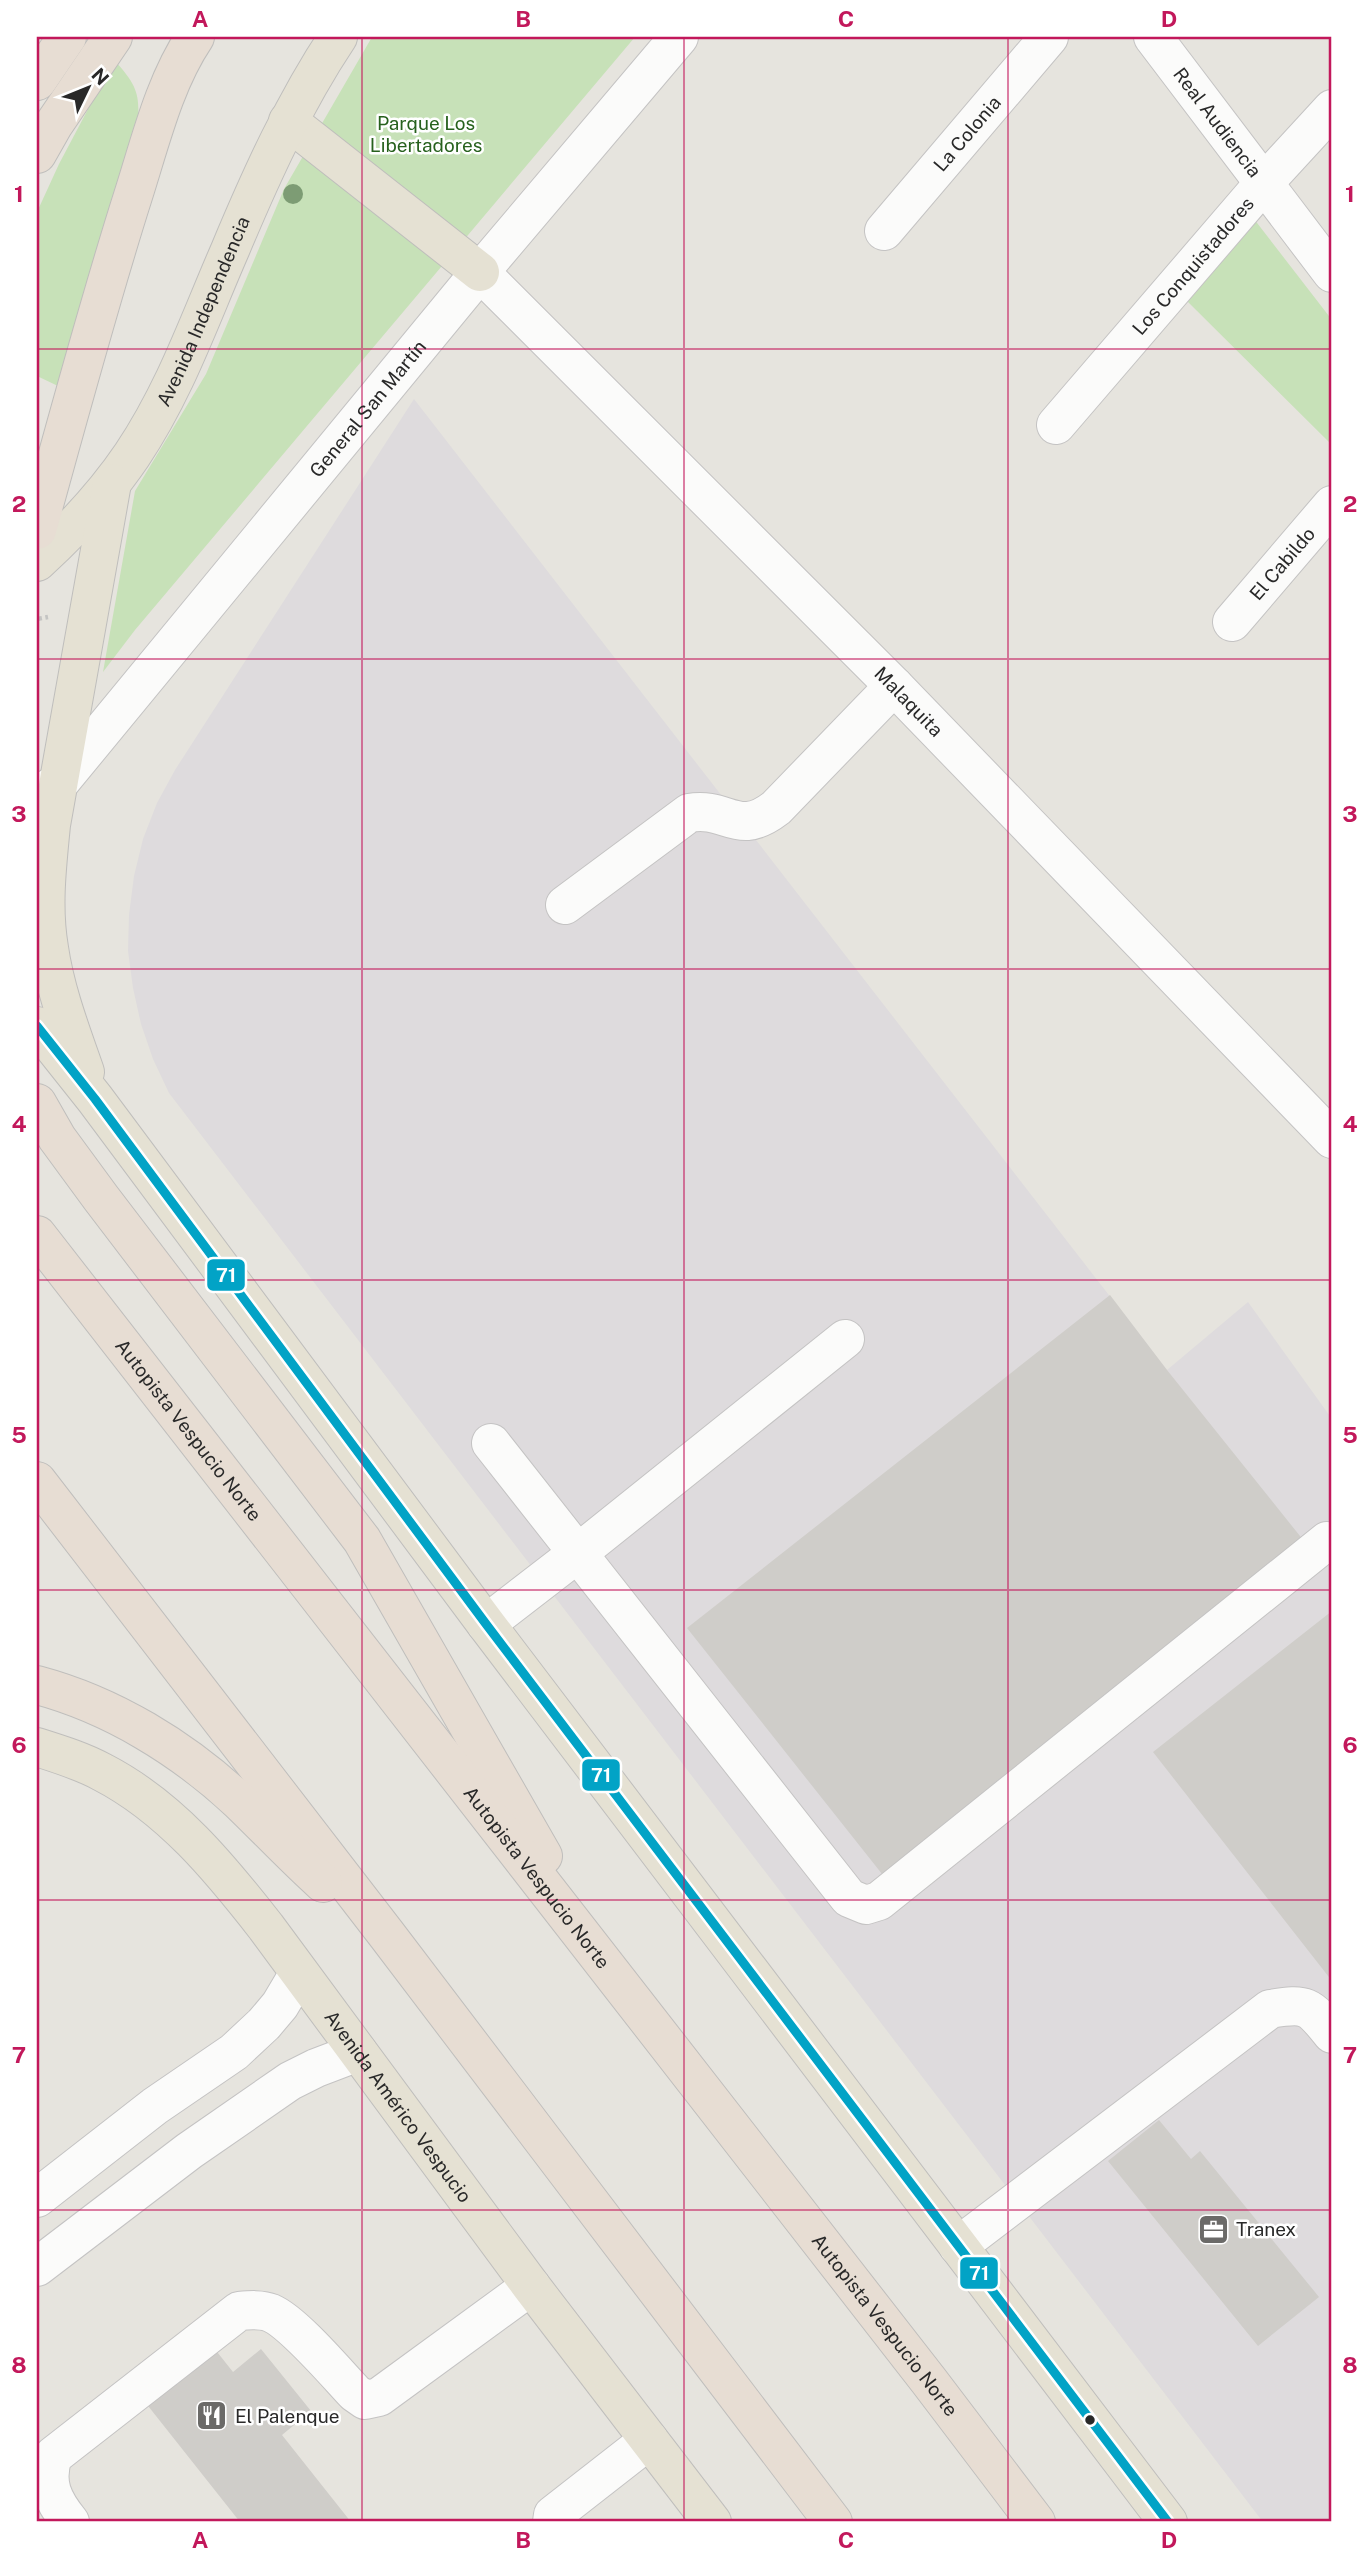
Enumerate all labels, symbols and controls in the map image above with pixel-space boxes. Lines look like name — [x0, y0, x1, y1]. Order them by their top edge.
text: A — [192, 5, 209, 32]
text: B — [515, 5, 531, 32]
text: C — [838, 5, 854, 32]
text: D — [1161, 5, 1177, 32]
north arrow — [52, 52, 122, 122]
text: N — [87, 63, 114, 89]
street label: Real Audiencia — [1169, 63, 1266, 181]
street label: La Colonia — [929, 91, 1005, 176]
park label: Parque Los Libertadores — [370, 112, 482, 156]
text: 1 — [14, 180, 24, 207]
text: 1 — [1345, 180, 1355, 207]
street label: Los Conquistadores — [1128, 192, 1258, 339]
street label: Avenida Independencia — [152, 213, 254, 410]
street label: General San Martín — [305, 336, 430, 481]
text: 2 — [12, 490, 26, 517]
text: 2 — [1343, 490, 1357, 517]
street label: El Cabildo — [1245, 523, 1319, 604]
street label: Malaquita — [870, 662, 948, 741]
text: 3 — [11, 800, 27, 827]
text: 3 — [1342, 800, 1358, 827]
text: 4 — [11, 1110, 27, 1137]
text: 4 — [1342, 1110, 1358, 1137]
line badge: 71 — [206, 1258, 246, 1292]
text: 71 — [216, 1264, 236, 1286]
street label: Autopista Vespucio Norte — [111, 1335, 266, 1525]
text: 5 — [11, 1421, 27, 1448]
text: 5 — [1342, 1421, 1358, 1448]
text: 6 — [11, 1731, 27, 1758]
text: 6 — [1342, 1731, 1358, 1758]
line badge: 71 — [581, 1758, 621, 1792]
text: 71 — [591, 1764, 611, 1786]
street label: Autopista Vespucio Norte — [459, 1782, 615, 1973]
street label: Avenida Américo Vespucio — [320, 2006, 476, 2206]
text: 7 — [12, 2041, 26, 2068]
text: 7 — [1343, 2041, 1357, 2068]
office icon: Tranex — [1196, 2212, 1230, 2246]
place label: Tranex — [1236, 2218, 1296, 2240]
street label: Autopista Vespucio Norte — [808, 2229, 963, 2420]
line badge: 71 — [959, 2256, 999, 2290]
text: 71 — [969, 2262, 989, 2284]
text: 8 — [11, 2351, 27, 2378]
text: 8 — [1342, 2351, 1358, 2378]
restaurant icon: El Palenque — [195, 2399, 229, 2433]
place label: El Palenque — [235, 2405, 339, 2427]
unlabelled marker — [1083, 2413, 1097, 2427]
text: A — [192, 2526, 209, 2553]
text: B — [515, 2526, 531, 2553]
text: C — [838, 2526, 854, 2553]
text: D — [1161, 2526, 1177, 2553]

